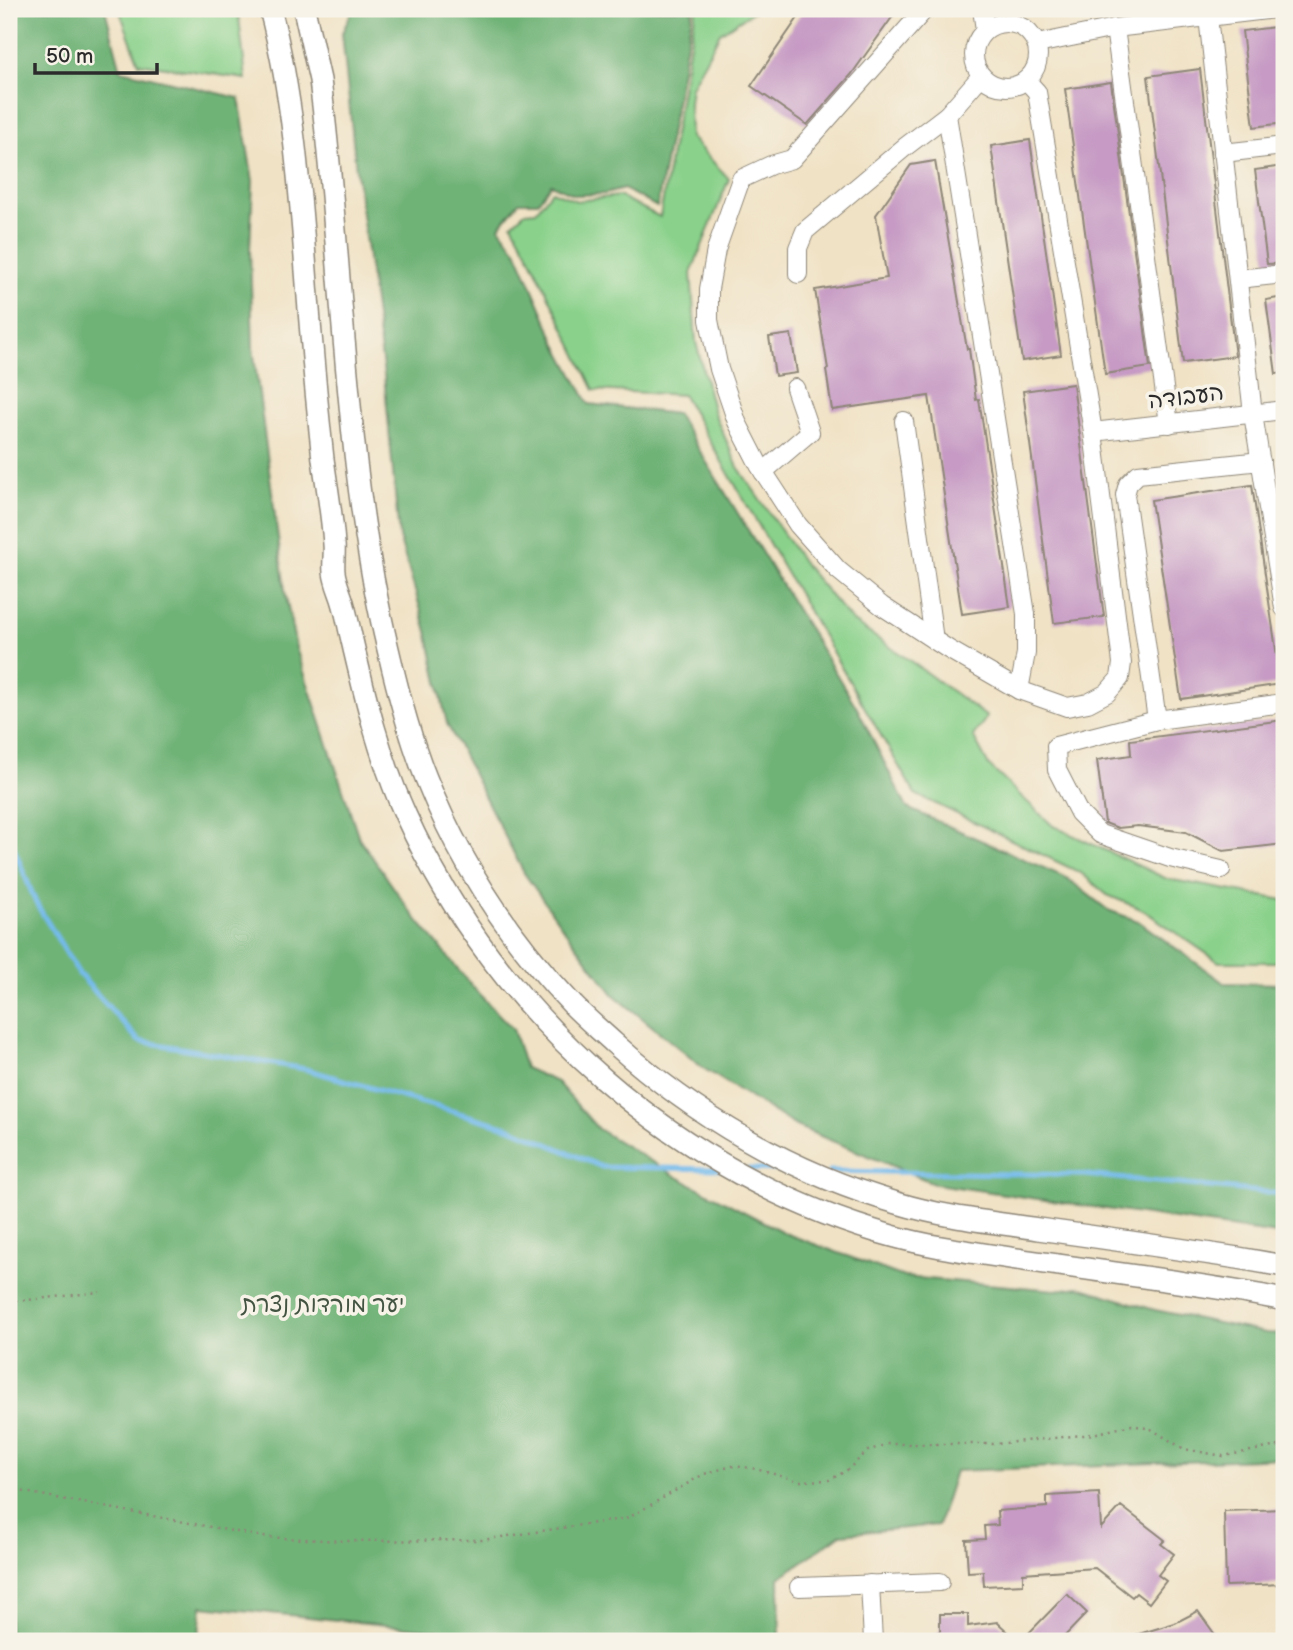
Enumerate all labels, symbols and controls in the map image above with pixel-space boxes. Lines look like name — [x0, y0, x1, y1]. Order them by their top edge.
scale bar — [35, 32, 158, 76]
text: 50 m — [46, 44, 93, 69]
street label: העבודה — [1146, 378, 1226, 416]
park label: יער מורדות נצרת — [241, 1291, 404, 1319]

